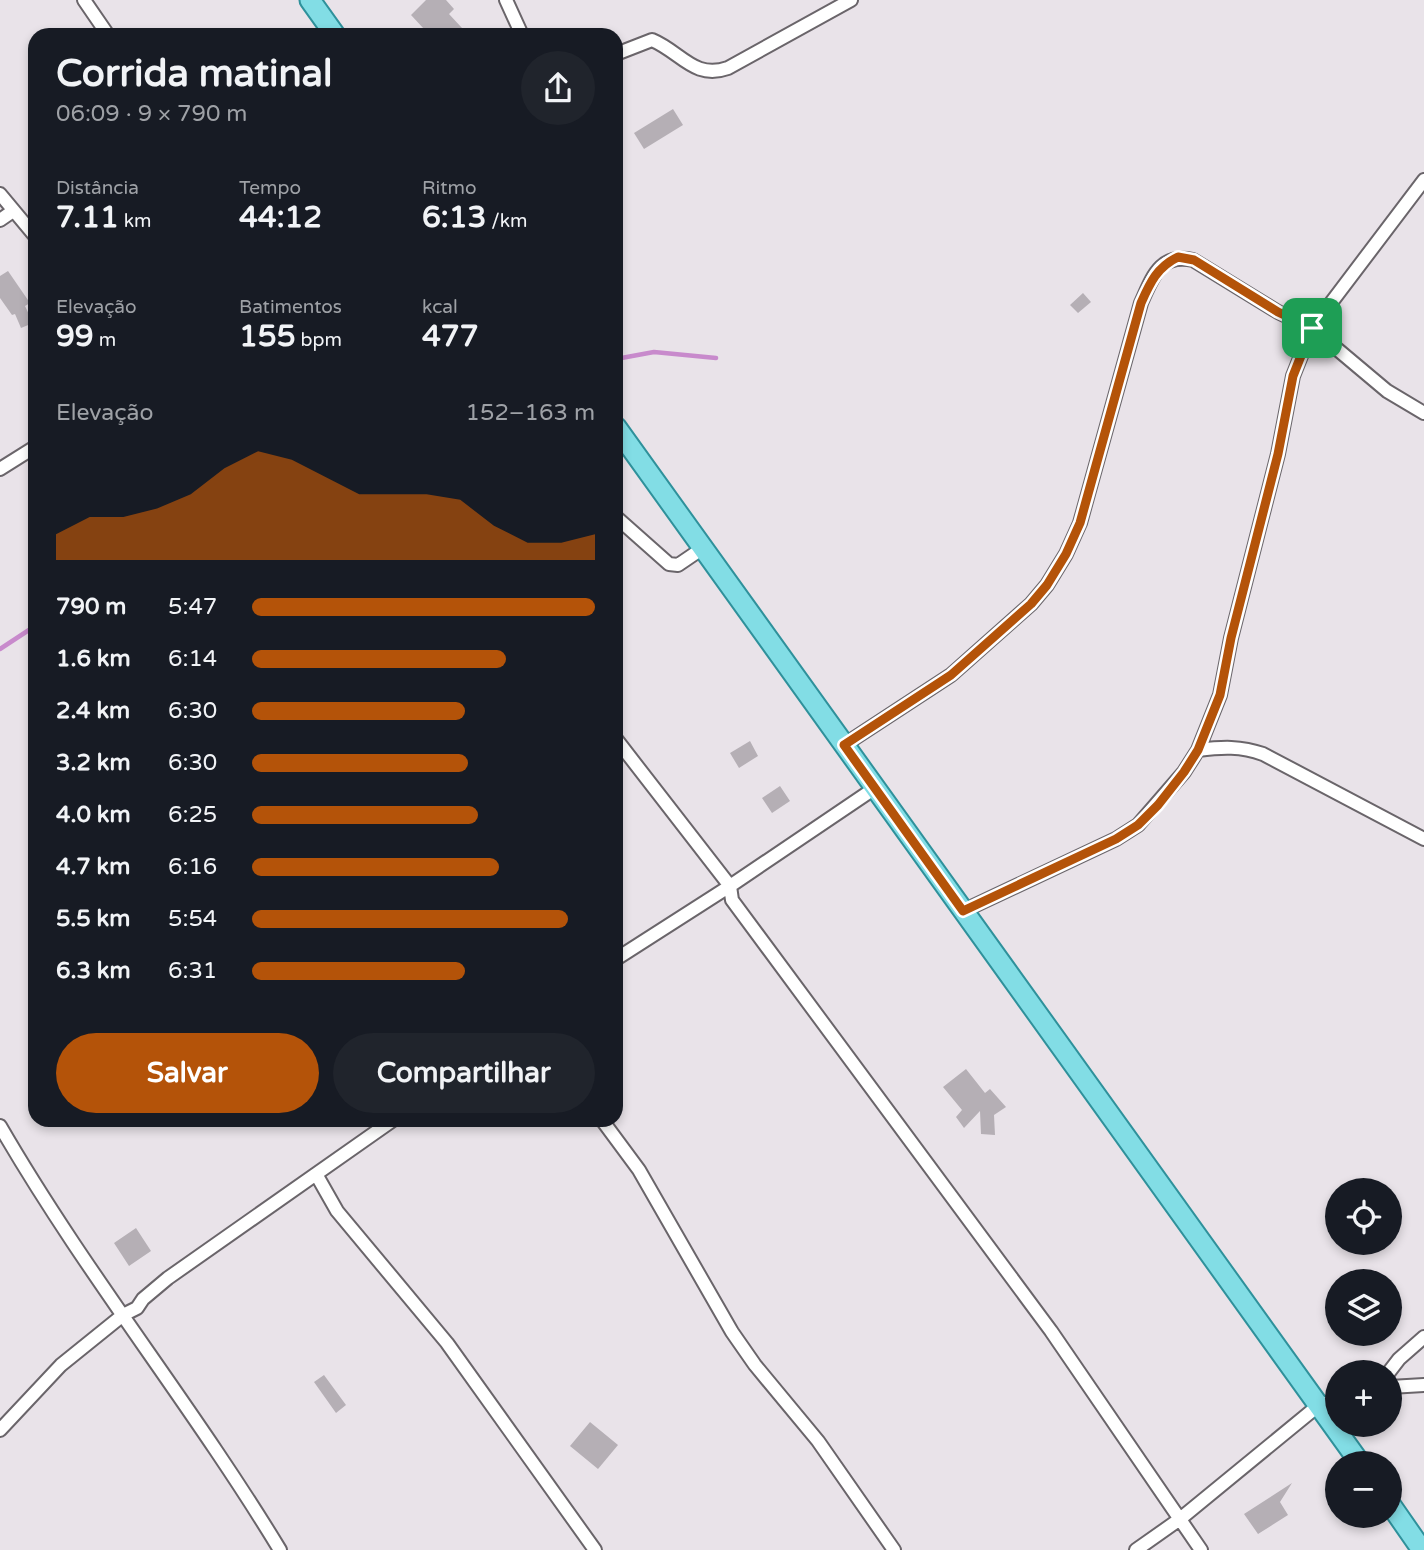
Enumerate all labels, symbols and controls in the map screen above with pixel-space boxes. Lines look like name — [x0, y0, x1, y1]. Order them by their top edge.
text: Corrida matinal — [56, 51, 332, 97]
button: share — [521, 51, 595, 125]
text: 06:09 · 9 × 790 m — [56, 100, 247, 128]
text: Distância — [56, 177, 139, 199]
text: Tempo — [239, 177, 301, 199]
text: Ritmo — [422, 177, 477, 199]
text: 7.11 — [56, 199, 119, 236]
text: 44:12 — [239, 199, 322, 236]
text: 6:13 — [422, 199, 486, 236]
text: km — [119, 210, 152, 232]
text: /km — [486, 210, 527, 232]
text: Elevação — [56, 296, 137, 318]
text: Batimentos — [239, 296, 342, 318]
text: kcal — [422, 296, 458, 318]
pin — [1282, 298, 1342, 358]
icon: arrive — [1293, 309, 1331, 347]
text: 99 — [56, 318, 94, 355]
text: 155 — [239, 318, 296, 355]
text: 477 — [422, 318, 479, 355]
text: m — [94, 329, 116, 351]
text: bpm — [296, 329, 342, 351]
text: Elevação — [56, 399, 153, 427]
text: 152–163 m — [466, 399, 595, 427]
text: 790 m — [56, 593, 126, 621]
text: 5:47 — [168, 593, 217, 621]
text: 1.6 km — [56, 645, 131, 673]
text: 6:14 — [168, 645, 217, 673]
text: 2.4 km — [56, 697, 130, 725]
text: 6:30 — [168, 697, 217, 725]
text: 3.2 km — [56, 749, 131, 777]
text: 6:30 — [168, 749, 217, 777]
text: 4.0 km — [56, 801, 131, 829]
text: 6:25 — [168, 801, 217, 829]
text: 4.7 km — [56, 853, 130, 881]
text: 6:16 — [168, 853, 217, 881]
text: 5.5 km — [56, 905, 130, 933]
text: 5:54 — [168, 905, 217, 933]
text: 6.3 km — [56, 957, 131, 985]
text: 6:31 — [168, 957, 217, 985]
button: Salvar — [56, 1033, 319, 1113]
button: Compartilhar — [333, 1033, 595, 1113]
map controls — [1325, 1178, 1402, 1528]
button: locate — [1325, 1178, 1402, 1255]
button: layers — [1325, 1269, 1402, 1346]
button: + — [1325, 1360, 1402, 1437]
button: − — [1325, 1451, 1402, 1528]

